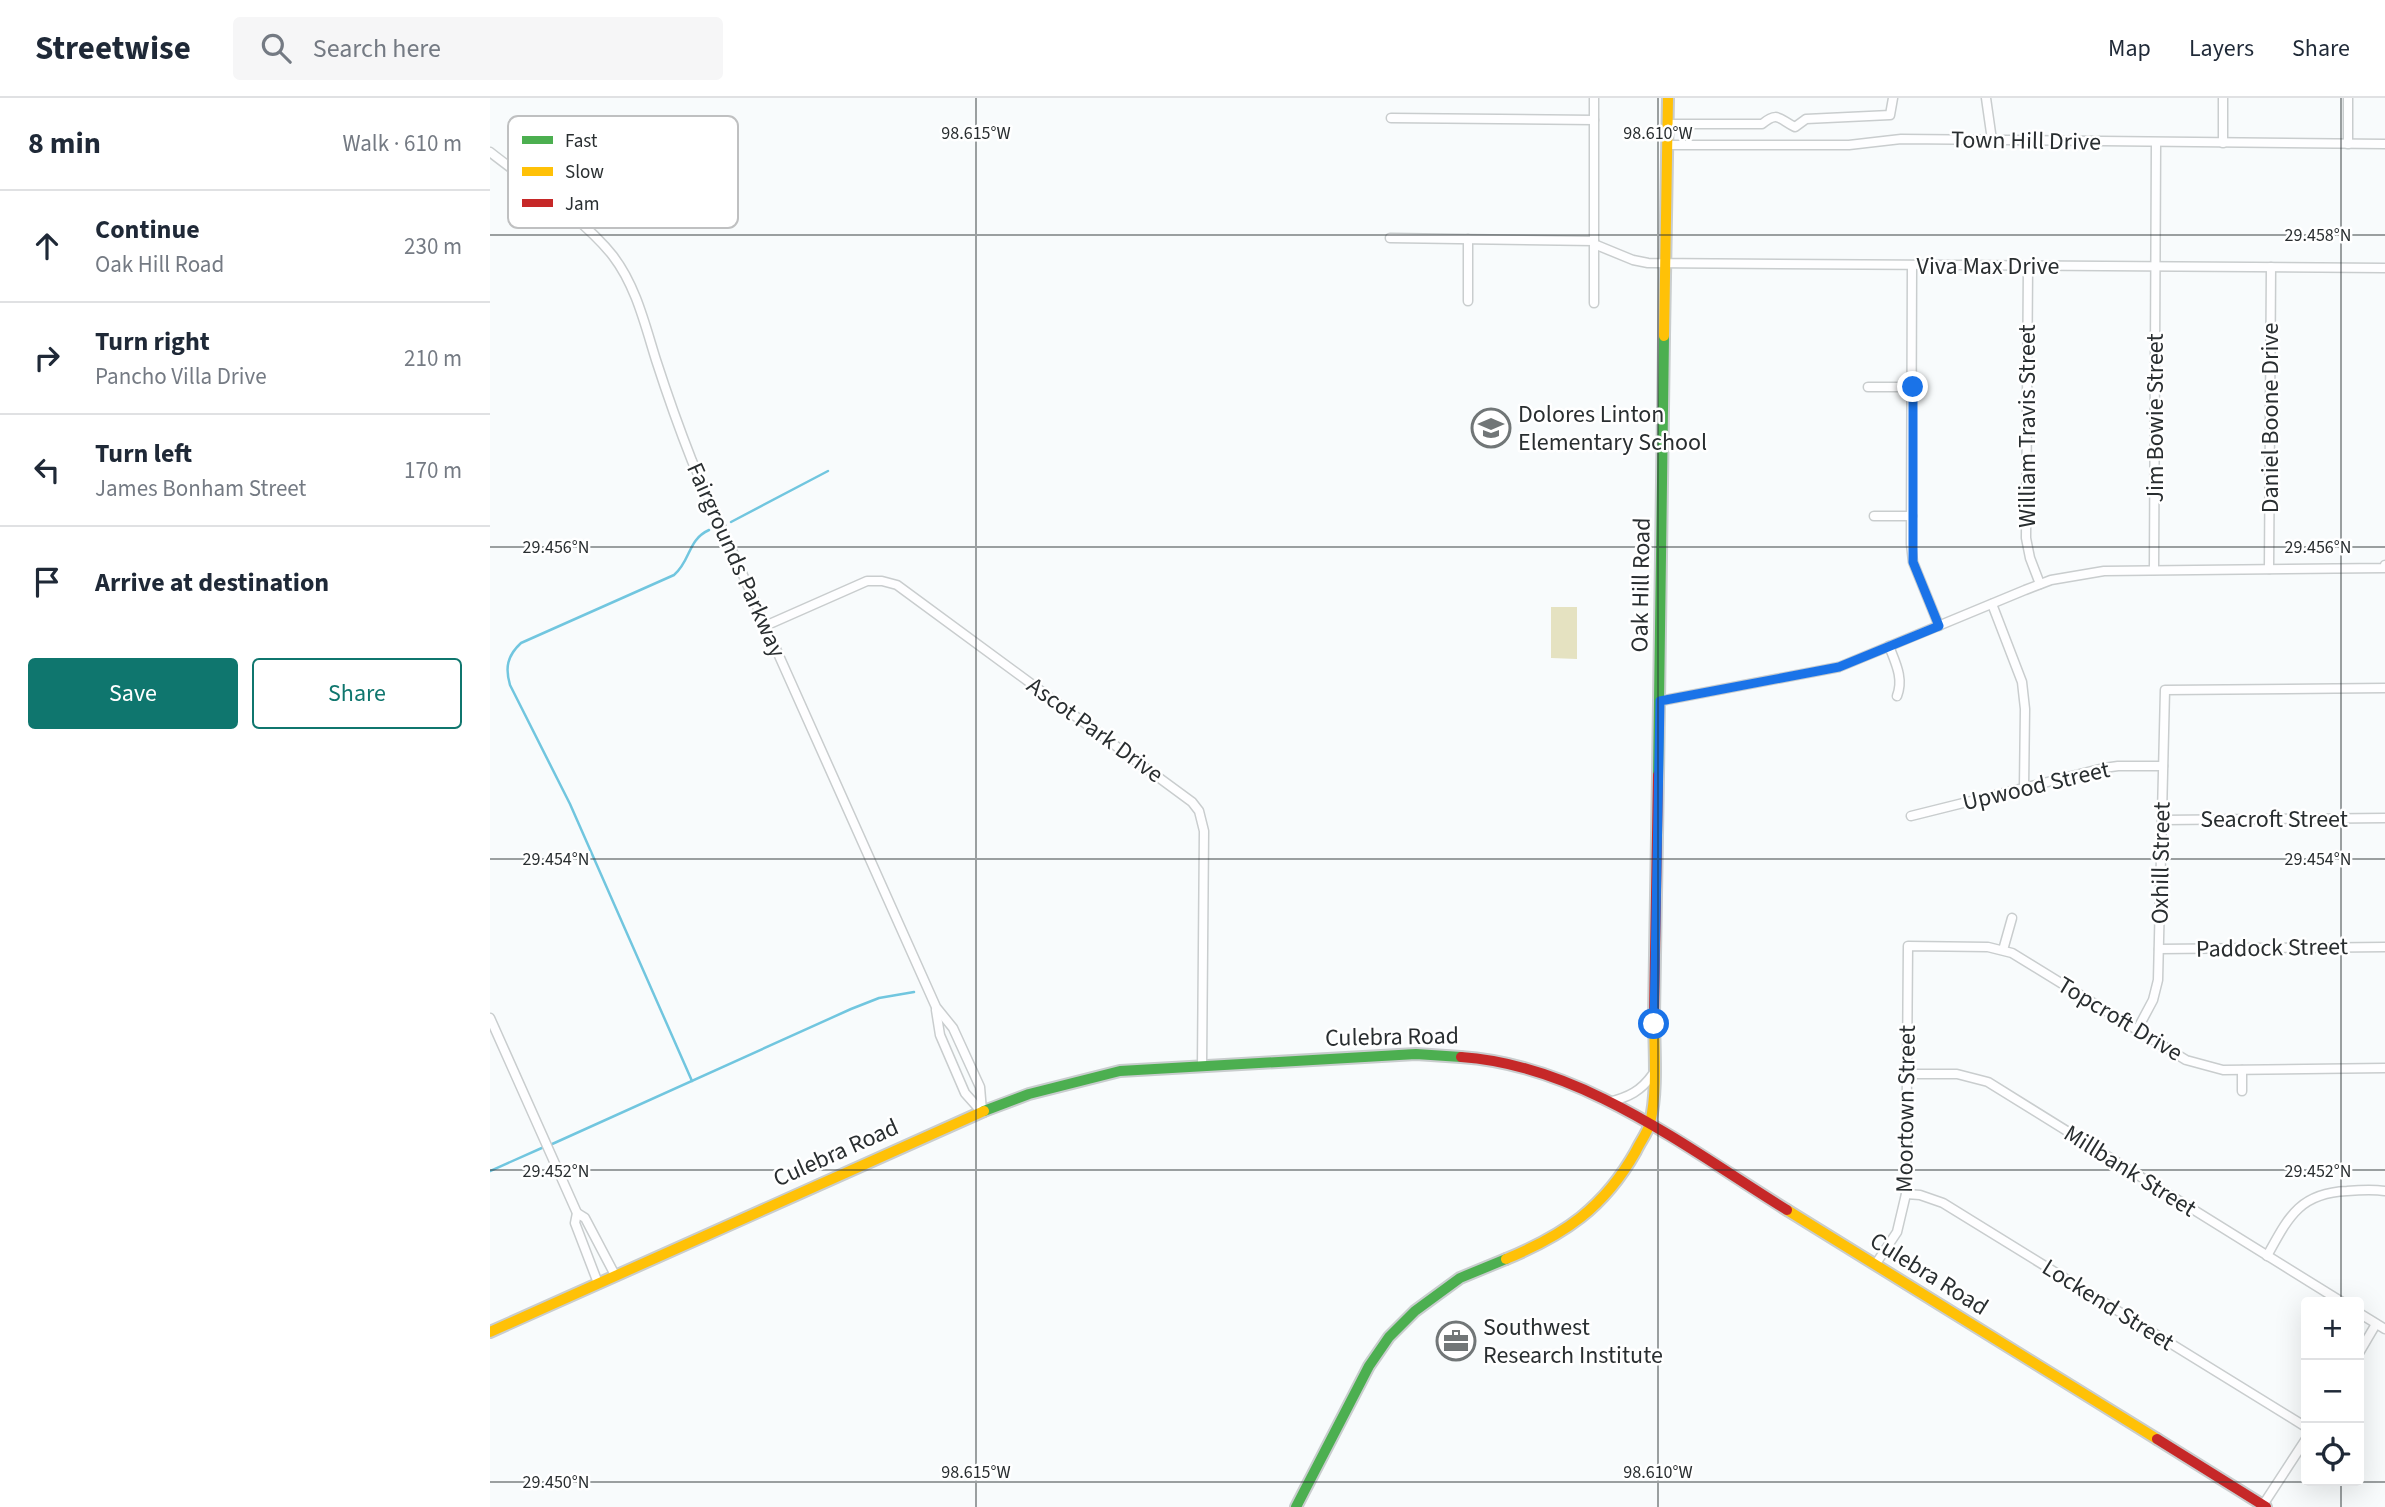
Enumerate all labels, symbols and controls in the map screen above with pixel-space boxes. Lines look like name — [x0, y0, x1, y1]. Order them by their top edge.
search box — [233, 17, 723, 80]
text: Streetwise — [35, 25, 191, 72]
icon: search — [257, 29, 295, 67]
text: Search here — [313, 30, 441, 67]
text: Map — [2108, 31, 2151, 66]
text: Layers — [2189, 31, 2254, 66]
text: Share — [2292, 31, 2350, 66]
legend — [508, 116, 738, 228]
text: 98.615°W — [941, 121, 1011, 146]
text: 98.610°W — [1623, 121, 1693, 146]
text: 8 min — [28, 122, 101, 165]
street label: Town Hill Drive — [1951, 122, 2101, 160]
text: Walk · 610 m — [343, 127, 462, 160]
text: Fast — [565, 128, 598, 155]
text: Slow — [565, 159, 604, 186]
text: Jam — [565, 191, 599, 218]
text: Continue — [95, 211, 200, 248]
text: 29.458°N — [2285, 223, 2351, 248]
icon: ahead — [28, 227, 66, 265]
text: 230 m — [404, 230, 462, 263]
text: Oak Hill Road — [95, 248, 224, 281]
street label: Viva Max Drive — [1917, 249, 2059, 284]
text: Turn right — [95, 323, 210, 360]
street label: Daniel Boone Drive — [2253, 323, 2288, 513]
street label: William Travis Street — [2010, 324, 2045, 528]
street label: Jim Bowie Street — [2138, 333, 2173, 503]
icon: right — [28, 339, 66, 377]
text: 210 m — [404, 342, 462, 375]
text: Pancho Villa Drive — [95, 360, 267, 393]
route end — [1897, 371, 1928, 402]
place label: Dolores Linton Elementary School — [1518, 397, 1707, 460]
school or university icon: Dolores Linton Elementary School — [1470, 407, 1512, 449]
text: Turn left — [95, 435, 192, 472]
icon: left — [28, 451, 66, 489]
text: 170 m — [404, 454, 462, 487]
street label: Fairgrounds Parkway — [677, 457, 795, 663]
text: James Bonham Street — [95, 472, 306, 505]
street label: Oak Hill Road — [1622, 517, 1660, 653]
text: 29.456°N — [523, 535, 589, 560]
text: 29.456°N — [2285, 535, 2351, 560]
icon: arrive — [28, 563, 66, 601]
text: Arrive at destination — [95, 564, 329, 601]
button: Save — [28, 658, 238, 729]
button: Share — [252, 658, 462, 729]
street label: Ascot Park Drive — [1019, 668, 1171, 792]
street label: Upwood Street — [1959, 752, 2113, 820]
street label: Oxhill Street — [2142, 801, 2180, 925]
street label: Seacroft Street — [2200, 802, 2348, 837]
text: 29.454°N — [523, 847, 589, 872]
text: 29.454°N — [2285, 847, 2351, 872]
street label: Paddock Street — [2196, 929, 2348, 967]
street label: Topcroft Drive — [2051, 968, 2189, 1070]
route start — [1638, 1008, 1669, 1039]
street label: Culebra Road — [1325, 1018, 1459, 1056]
street label: Moortown Street — [1887, 1025, 1925, 1193]
street label: Culebra Road — [768, 1110, 904, 1196]
street label: Millbank Street — [2057, 1116, 2203, 1226]
text: 29.452°N — [523, 1159, 589, 1184]
text: 29.452°N — [2285, 1159, 2351, 1184]
street label: Culebra Road — [1863, 1224, 1995, 1324]
street label: Lockend Street — [2035, 1250, 2181, 1360]
map controls — [2301, 1297, 2364, 1486]
button: + — [2301, 1297, 2364, 1360]
place label: Southwest Research Institute — [1483, 1310, 1663, 1373]
office icon: Southwest Research Institute — [1435, 1320, 1477, 1362]
button: − — [2301, 1360, 2364, 1423]
button: locate — [2301, 1423, 2364, 1486]
text: 98.615°W — [941, 1460, 1011, 1485]
text: 98.610°W — [1623, 1460, 1693, 1485]
text: 29.450°N — [523, 1470, 589, 1495]

